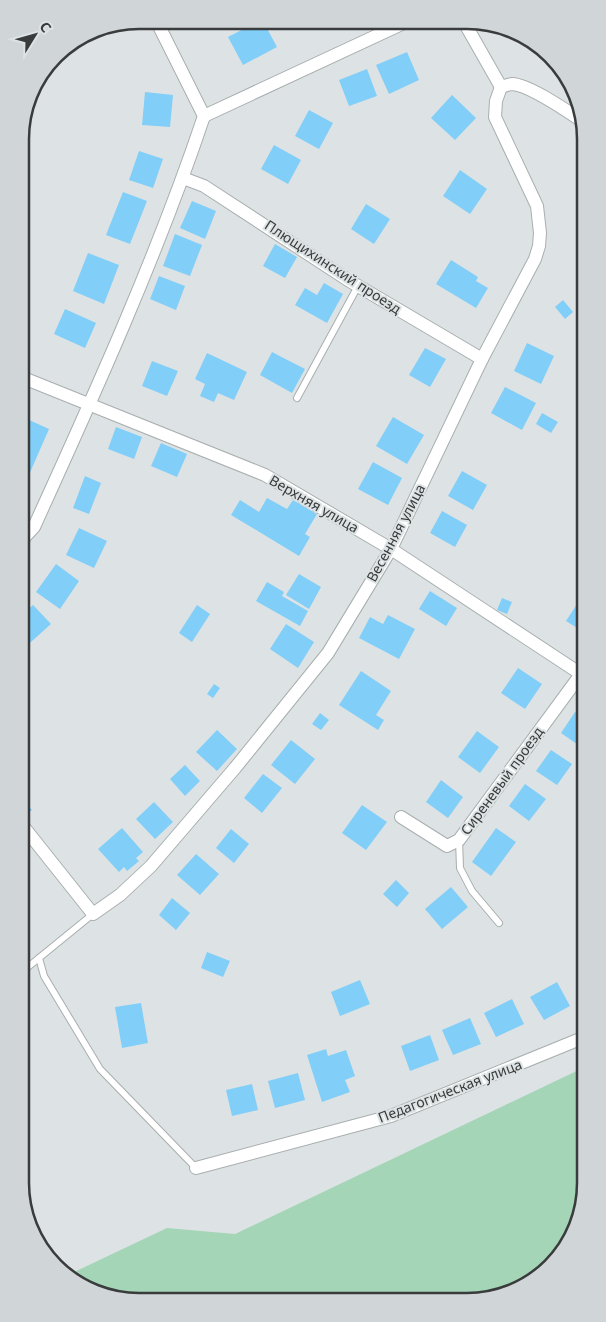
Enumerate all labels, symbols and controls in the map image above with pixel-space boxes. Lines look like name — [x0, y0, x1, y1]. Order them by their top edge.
north arrow — [10, 10, 60, 60]
text: С — [35, 18, 56, 36]
street label: Плющихинский проезд — [261, 215, 406, 318]
street label: Верхняя улица — [266, 470, 362, 537]
street label: Весенняя улица — [362, 481, 429, 585]
street label: Сиреневый проезд — [456, 722, 548, 839]
street label: Педагогическая улица — [375, 1054, 524, 1127]

